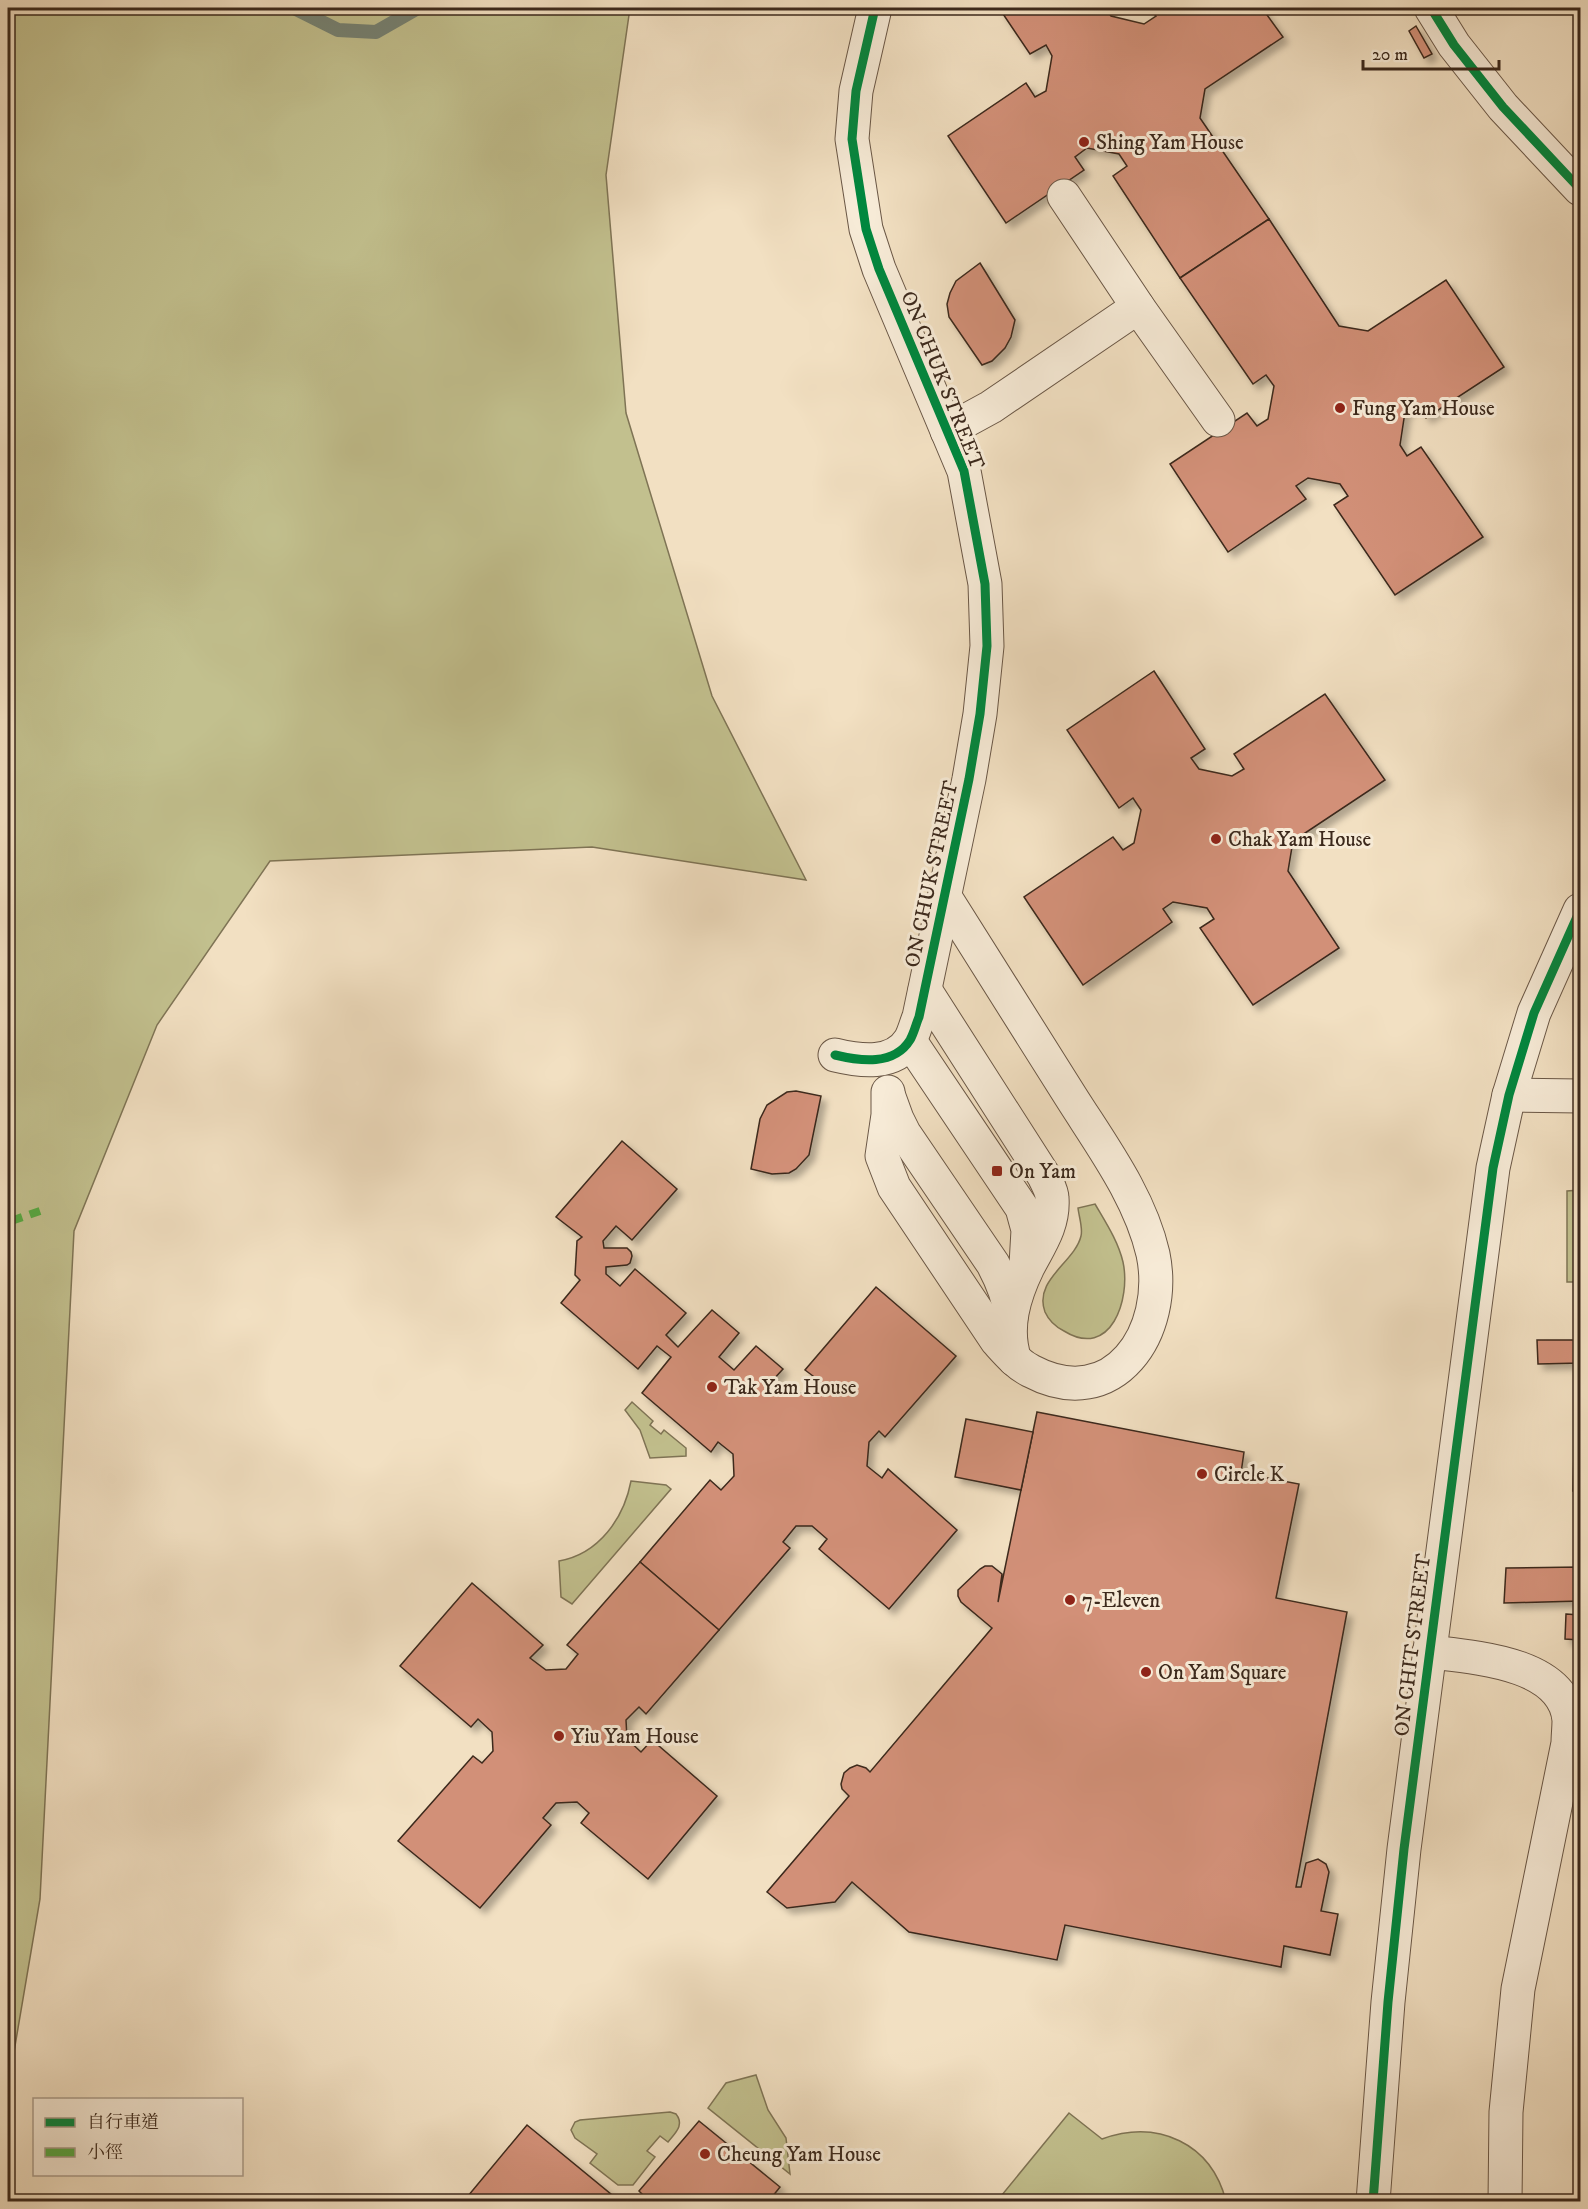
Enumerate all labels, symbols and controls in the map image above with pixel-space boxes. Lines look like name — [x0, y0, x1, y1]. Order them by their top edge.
scale bar — [1363, 33, 1500, 71]
text: 20 m — [1372, 44, 1408, 66]
place label: Shing Yam House — [1096, 130, 1244, 156]
marker: Shing Yam House — [1077, 135, 1091, 149]
street label: ON CHUK STREET — [894, 287, 990, 473]
place label: Fung Yam House — [1352, 396, 1495, 422]
marker: Fung Yam House — [1333, 401, 1347, 415]
street label: ON CHUK STREET — [900, 778, 964, 970]
place label: Chak Yam House — [1228, 827, 1372, 853]
marker: Chak Yam House — [1209, 832, 1223, 846]
place label: On Yam — [1009, 1159, 1076, 1185]
marker: On Yam — [990, 1164, 1004, 1178]
place label: Tak Yam House — [724, 1375, 857, 1401]
marker: Tak Yam House — [705, 1380, 719, 1394]
place label: Circle K — [1214, 1462, 1285, 1488]
marker: Circle K — [1195, 1467, 1209, 1481]
street label: ON CHIT STREET — [1389, 1552, 1437, 1738]
place label: 7-Eleven — [1082, 1588, 1160, 1614]
marker: 7-Eleven — [1063, 1593, 1077, 1607]
place label: On Yam Square — [1158, 1660, 1287, 1686]
marker: On Yam Square — [1139, 1665, 1153, 1679]
place label: Yiu Yam House — [571, 1724, 699, 1750]
marker: Yiu Yam House — [552, 1729, 566, 1743]
legend — [33, 2098, 243, 2176]
text: 自行車道 — [87, 2112, 159, 2134]
text: 小徑 — [87, 2142, 123, 2164]
place label: Cheung Yam House — [717, 2142, 881, 2168]
marker: Cheung Yam House — [698, 2147, 712, 2161]

